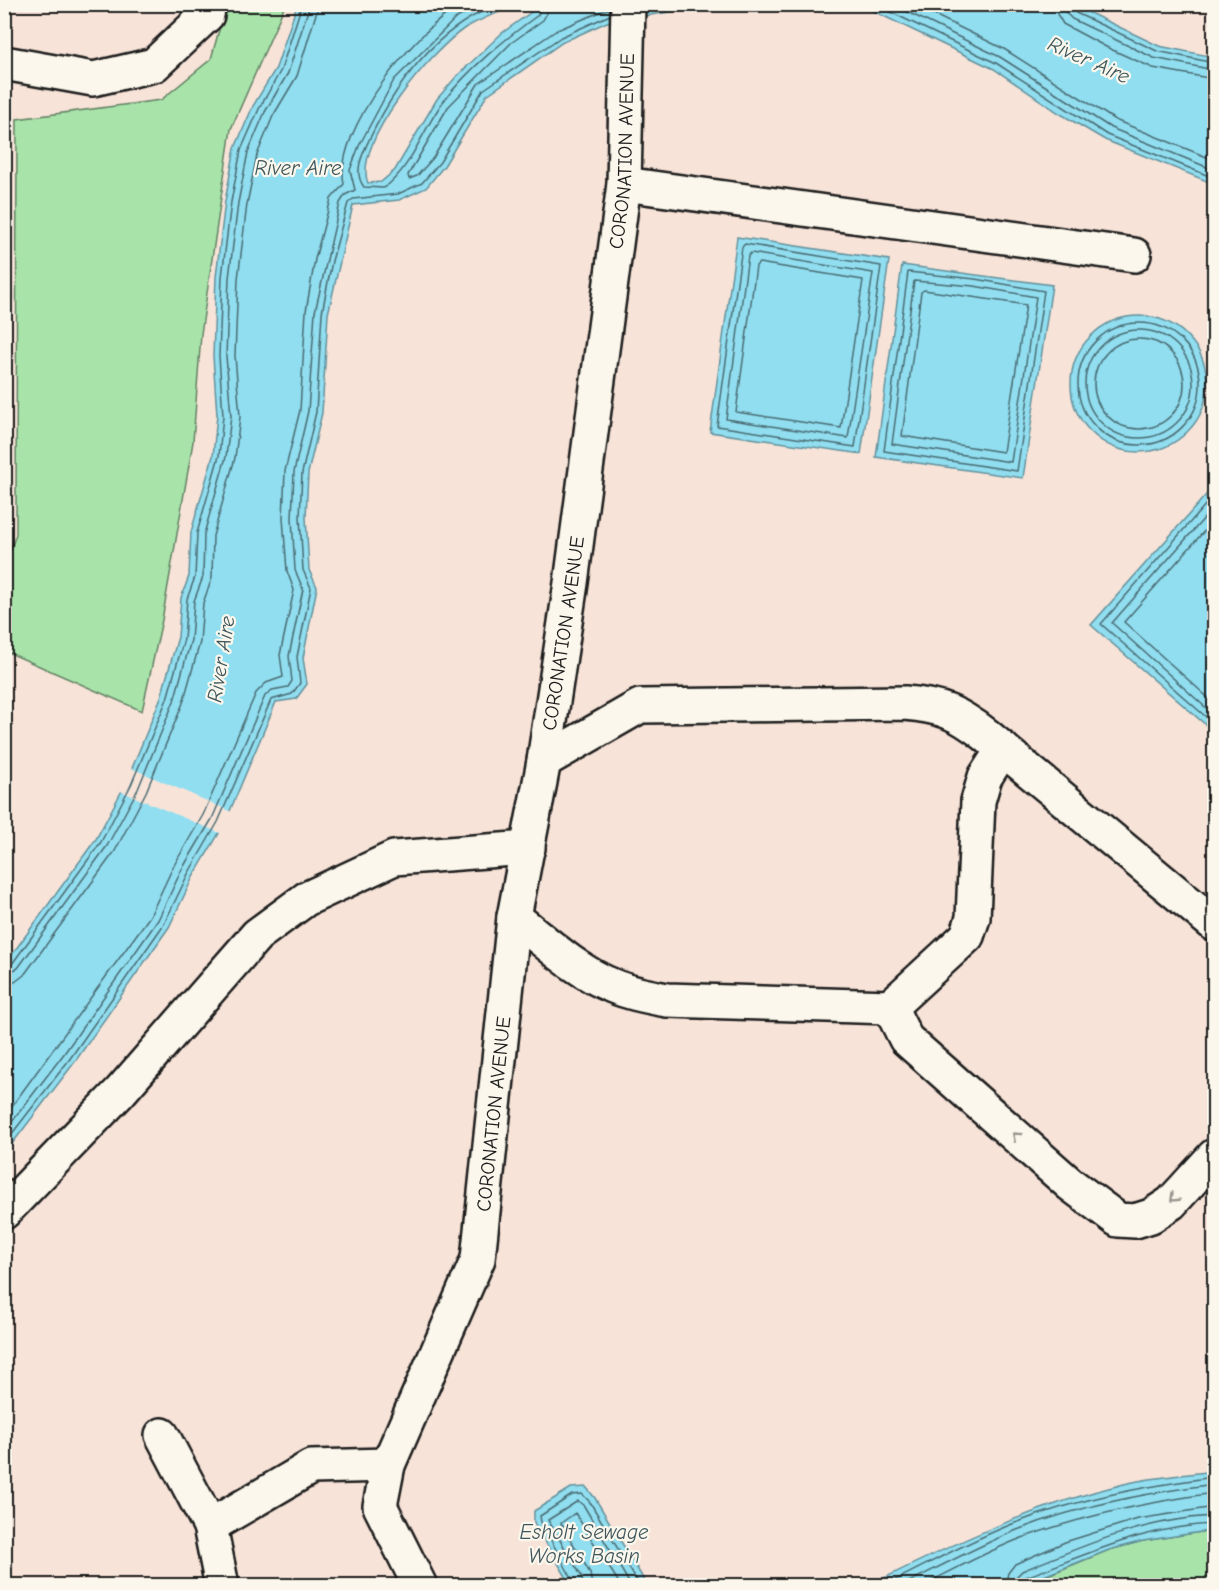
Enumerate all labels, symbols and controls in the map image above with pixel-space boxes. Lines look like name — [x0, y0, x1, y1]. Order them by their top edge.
water label: River Aire — [1044, 31, 1134, 89]
street label: CORONATION AVENUE — [604, 53, 638, 250]
water label: River Aire — [254, 156, 342, 180]
street label: CORONATION AVENUE — [537, 535, 589, 732]
water label: River Aire — [202, 614, 240, 704]
street label: CORONATION AVENUE — [472, 1015, 515, 1213]
one-way arrow — [1013, 1132, 1023, 1143]
one-way arrow — [1171, 1191, 1182, 1202]
water label: Esholt Sewage Works Basin — [520, 1520, 649, 1568]

